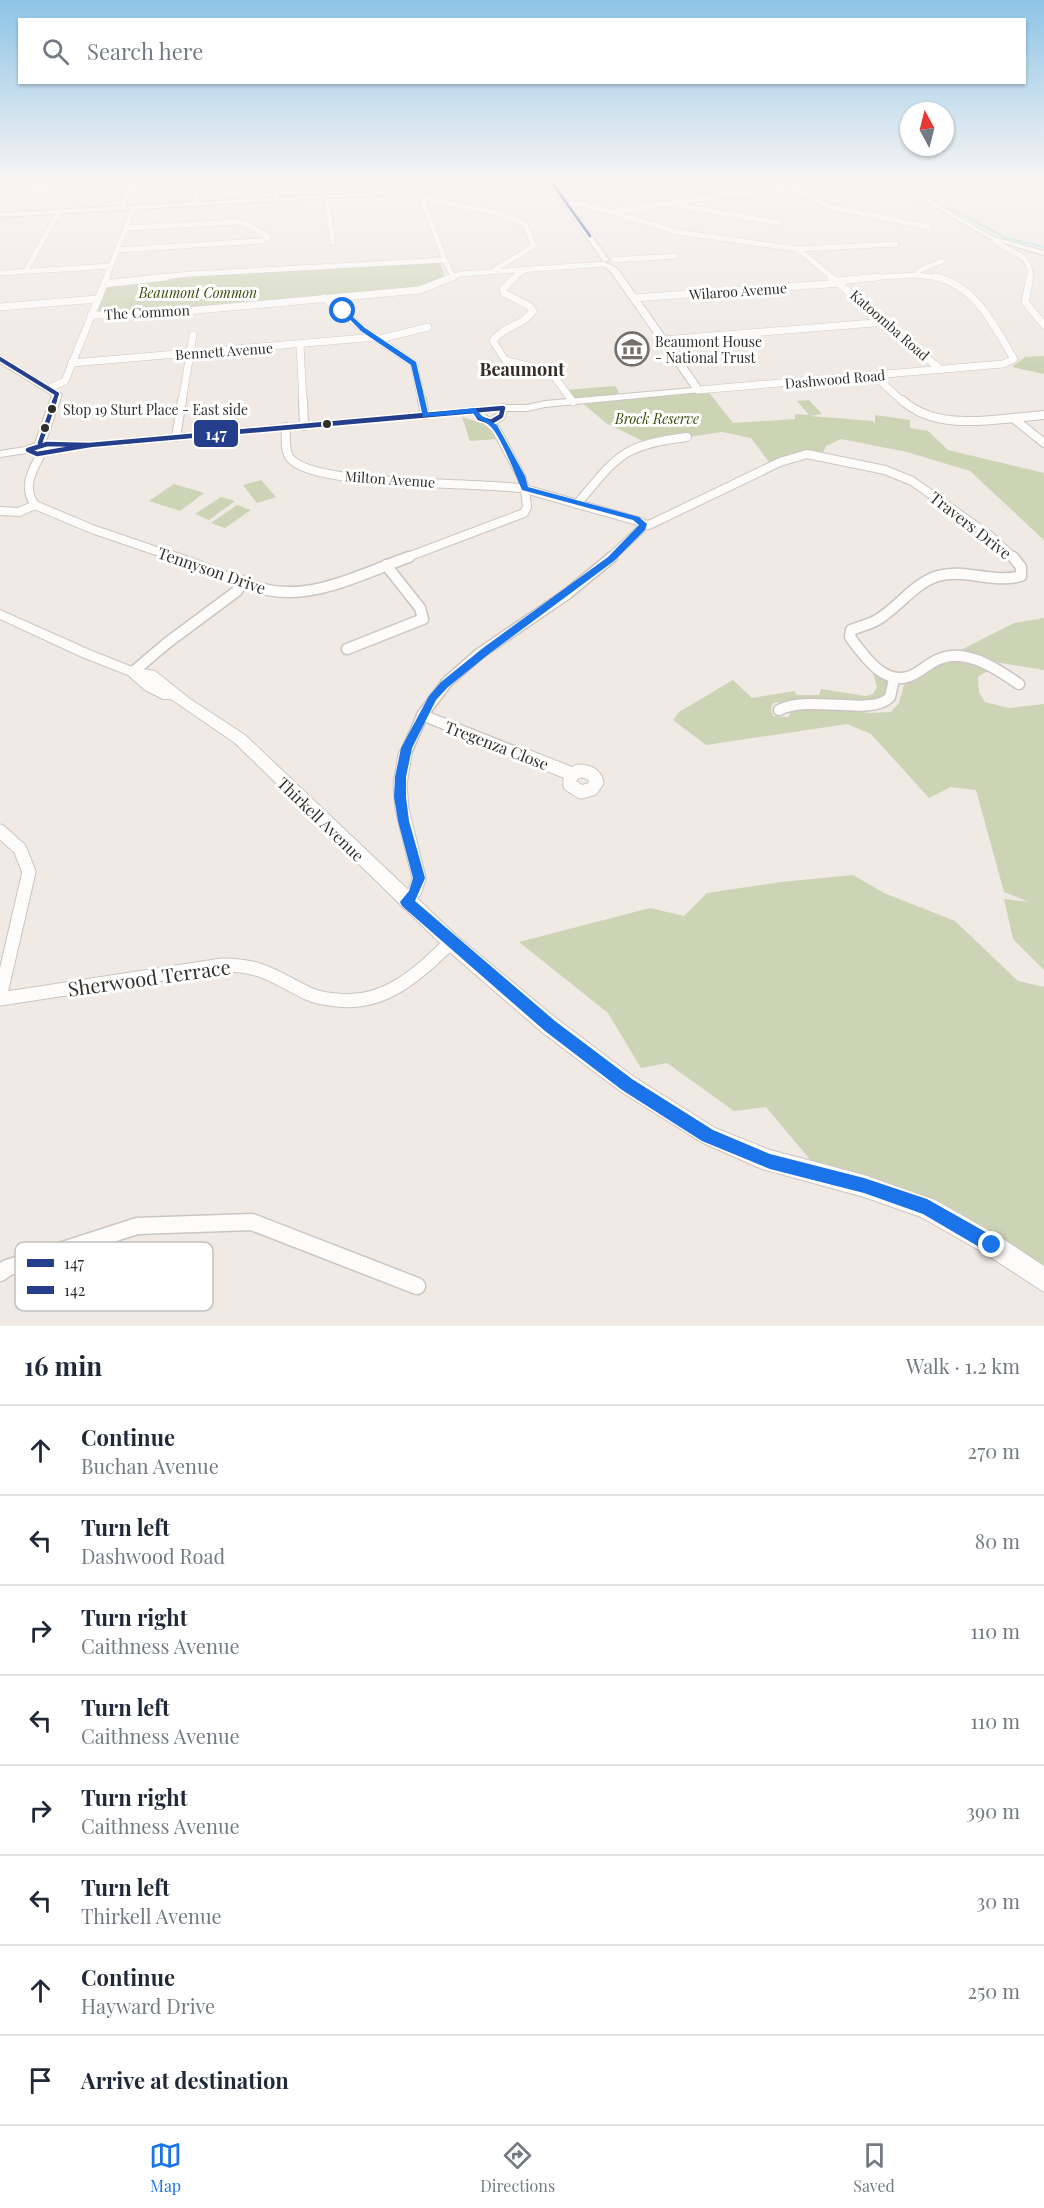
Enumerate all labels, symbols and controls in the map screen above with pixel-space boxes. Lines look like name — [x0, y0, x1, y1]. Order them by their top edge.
search box — [18, 18, 1026, 84]
icon: search — [39, 35, 72, 68]
text: Search here — [87, 36, 203, 66]
north arrow — [900, 102, 954, 156]
street label: Wilaroo Avenue — [687, 278, 788, 304]
park label: Beaumont Common — [138, 283, 257, 302]
street label: Katoomba Road — [846, 285, 934, 365]
route start — [329, 297, 355, 323]
street label: The Common — [104, 300, 191, 324]
museum icon: Beaumont House - National Trust — [614, 331, 650, 367]
place label: Beaumont House - National Trust — [655, 332, 762, 367]
street label: Bennett Avenue — [174, 338, 274, 364]
district label: Beaumont — [479, 357, 565, 381]
street label: Dashwood Road — [784, 365, 886, 393]
place label: Stop 19 Sturt Place - East side — [63, 400, 248, 419]
marker: Stop 19 Sturt Place - East side — [46, 403, 58, 415]
park label: Brock Reserve — [614, 409, 699, 428]
unlabelled marker — [321, 418, 333, 430]
line badge: 147 — [193, 419, 239, 448]
unlabelled marker — [39, 422, 51, 434]
text: 147 — [205, 423, 228, 444]
street label: Milton Avenue — [344, 466, 436, 492]
street label: Travers Drive — [926, 487, 1016, 563]
street label: Tennyson Drive — [155, 542, 269, 598]
street label: Tregenza Close — [442, 716, 552, 774]
street label: Thirkell Avenue — [273, 772, 369, 866]
street label: Sherwood Terrace — [66, 952, 232, 1002]
route end — [978, 1231, 1004, 1257]
legend — [15, 1242, 213, 1311]
text: 147 — [64, 1252, 85, 1273]
text: 142 — [64, 1279, 86, 1300]
text: 16 min — [24, 1348, 102, 1383]
text: Walk · 1.2 km — [906, 1352, 1020, 1379]
text: Continue — [81, 1422, 175, 1452]
icon: ahead — [24, 1434, 57, 1467]
text: 270 m — [968, 1437, 1020, 1464]
text: Buchan Avenue — [81, 1452, 219, 1479]
text: Turn left — [81, 1512, 170, 1542]
icon: left — [24, 1524, 57, 1557]
text: 80 m — [975, 1527, 1020, 1554]
text: Dashwood Road — [81, 1542, 225, 1569]
text: Turn right — [81, 1602, 187, 1632]
icon: right — [24, 1614, 57, 1647]
text: 110 m — [970, 1617, 1020, 1644]
text: Caithness Avenue — [81, 1632, 240, 1659]
text: Turn left — [81, 1692, 170, 1722]
icon: left — [24, 1704, 57, 1737]
text: 110 m — [970, 1707, 1020, 1734]
text: Caithness Avenue — [81, 1722, 240, 1749]
text: Turn right — [81, 1782, 187, 1812]
icon: right — [24, 1794, 57, 1827]
text: 390 m — [966, 1797, 1020, 1824]
text: Caithness Avenue — [81, 1812, 240, 1839]
text: Turn left — [81, 1872, 170, 1902]
icon: left — [24, 1884, 57, 1917]
text: 30 m — [976, 1887, 1020, 1914]
text: Thirkell Avenue — [81, 1902, 222, 1929]
text: Continue — [81, 1962, 175, 1992]
icon: ahead — [24, 1974, 57, 2007]
text: 250 m — [967, 1977, 1020, 2004]
text: Hayward Drive — [81, 1992, 215, 2019]
icon: arrive — [24, 2064, 57, 2097]
text: Arrive at destination — [81, 2065, 289, 2095]
tab: Map — [149, 2139, 182, 2196]
tab: Directions — [480, 2139, 555, 2196]
tab: Saved — [853, 2139, 895, 2196]

